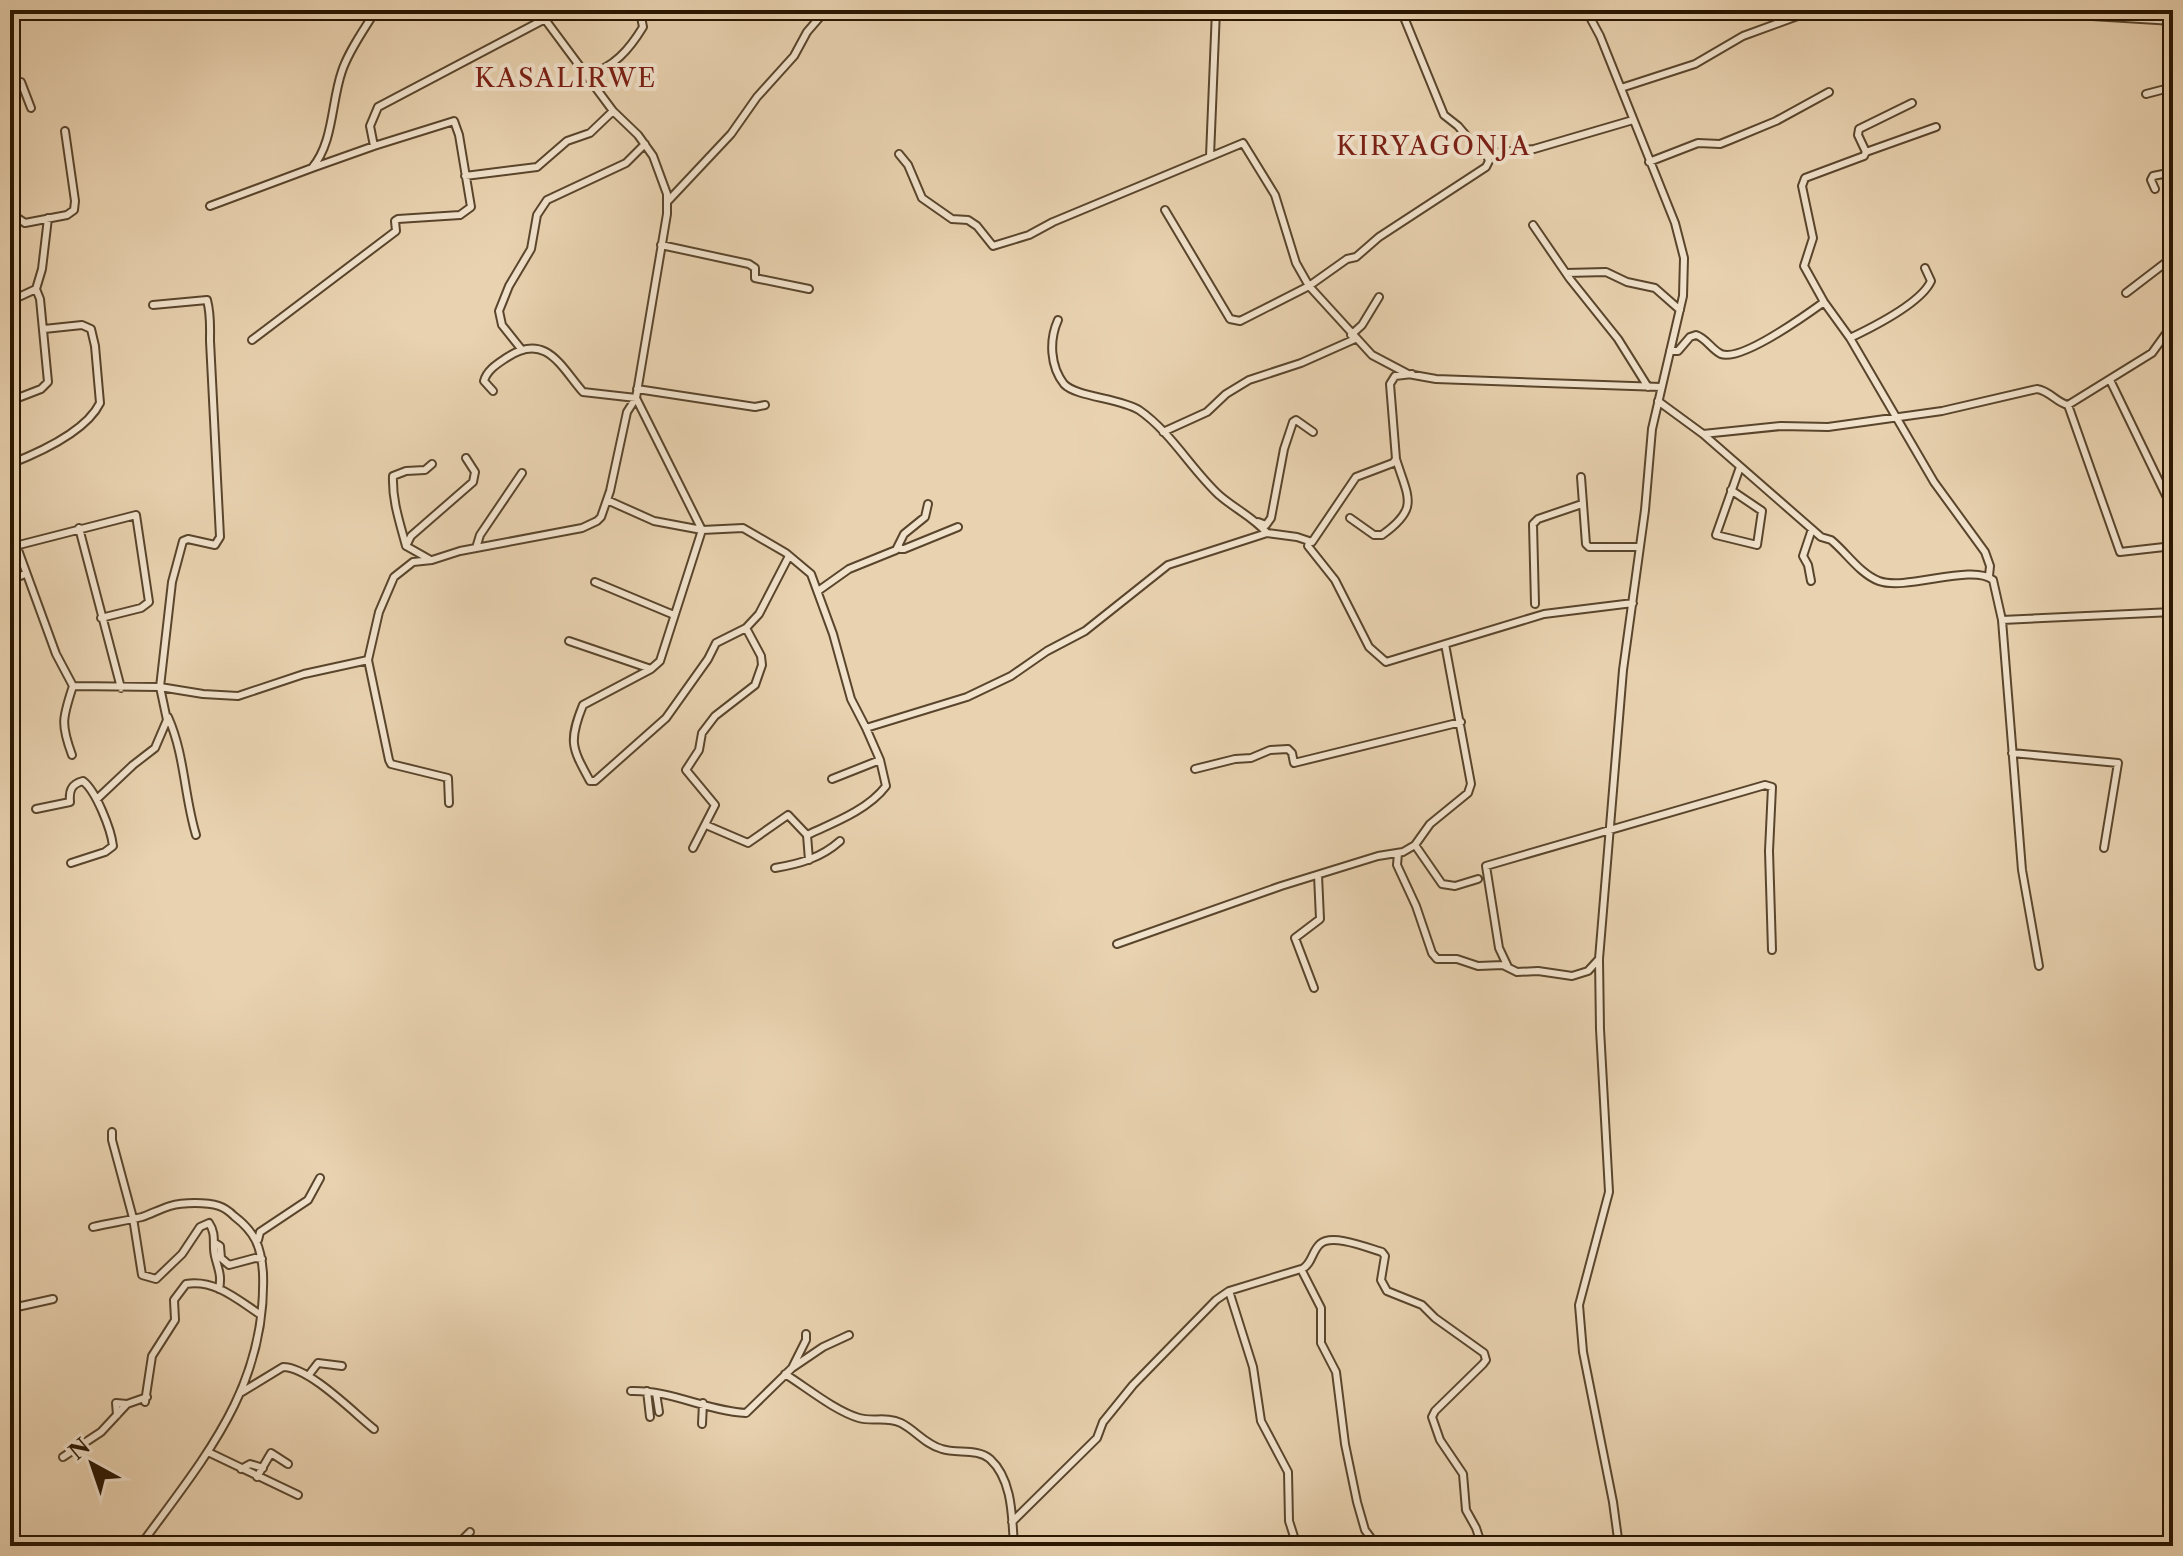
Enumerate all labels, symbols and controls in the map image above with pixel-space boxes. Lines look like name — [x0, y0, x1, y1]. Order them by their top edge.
district label: KASALIRWE — [474, 62, 658, 94]
district label: KIRYAGONJA — [1336, 130, 1532, 162]
north arrow — [52, 1424, 132, 1504]
text: N — [63, 1433, 95, 1466]

